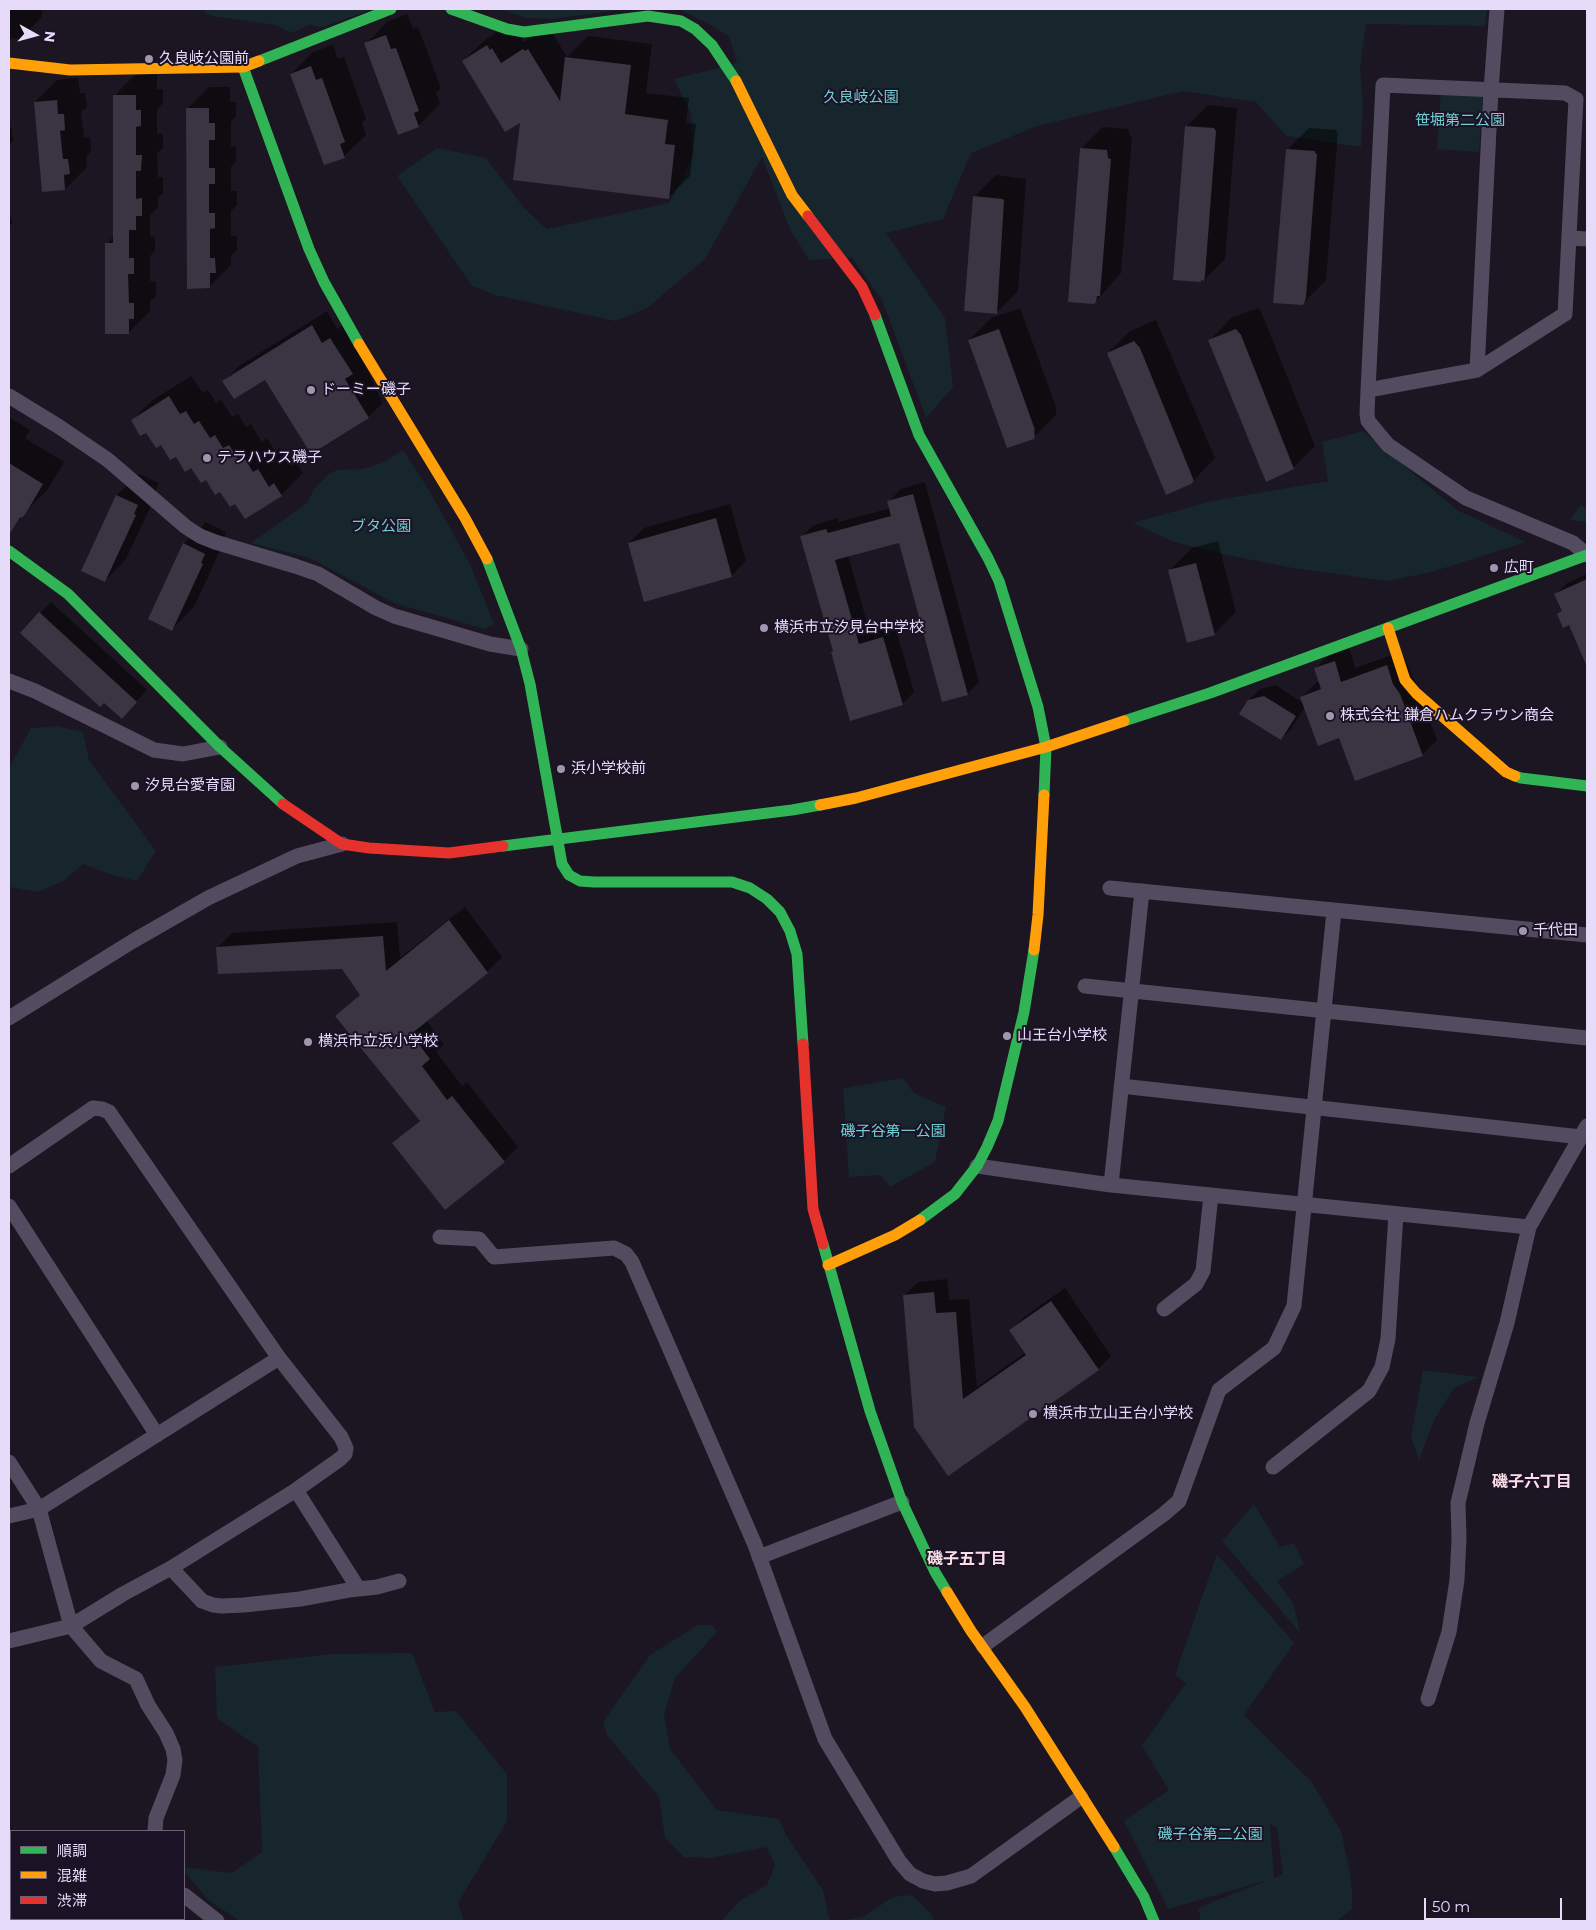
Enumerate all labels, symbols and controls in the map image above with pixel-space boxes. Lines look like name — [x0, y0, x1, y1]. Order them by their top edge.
north arrow — [10, 10, 60, 60]
text: N — [40, 30, 60, 44]
place label: 久良岐公園前 — [159, 50, 249, 68]
marker: 久良岐公園前 — [143, 53, 155, 65]
park label: 久良岐公園 — [824, 89, 898, 107]
park label: 笹堀第二公園 — [1415, 112, 1505, 130]
place label: ドーミー磯子 — [321, 381, 411, 399]
marker: ドーミー磯子 — [305, 384, 317, 396]
place label: テラハウス磯子 — [217, 449, 322, 467]
marker: テラハウス磯子 — [201, 452, 213, 464]
park label: ブタ公園 — [351, 518, 411, 536]
place label: 広町 — [1504, 559, 1534, 577]
marker: 広町 — [1488, 562, 1500, 574]
place label: 横浜市立汐見台中学校 — [774, 619, 924, 637]
marker: 横浜市立汐見台中学校 — [758, 622, 770, 634]
place label: 株式会社 鎌倉ハムクラウン商会 — [1340, 707, 1554, 725]
marker: 株式会社 鎌倉ハムクラウン商会 — [1324, 710, 1336, 722]
place label: 浜小学校前 — [571, 760, 646, 778]
marker: 浜小学校前 — [555, 763, 567, 775]
place label: 汐見台愛育園 — [145, 777, 235, 795]
marker: 汐見台愛育園 — [129, 780, 141, 792]
place label: 千代田 — [1533, 922, 1578, 940]
marker: 千代田 — [1517, 925, 1529, 937]
place label: 山王台小学校 — [1017, 1027, 1107, 1045]
marker: 山王台小学校 — [1001, 1030, 1013, 1042]
place label: 横浜市立浜小学校 — [318, 1033, 438, 1051]
marker: 横浜市立浜小学校 — [302, 1036, 314, 1048]
park label: 磯子谷第一公園 — [841, 1123, 945, 1141]
place label: 横浜市立山王台小学校 — [1043, 1405, 1193, 1423]
marker: 横浜市立山王台小学校 — [1027, 1408, 1039, 1420]
district label: 磯子六丁目 — [1492, 1472, 1572, 1492]
district label: 磯子五丁目 — [927, 1549, 1007, 1569]
park label: 磯子谷第二公園 — [1158, 1826, 1262, 1844]
legend — [10, 1830, 185, 1920]
text: 順調 — [57, 1841, 87, 1860]
text: 混雑 — [57, 1866, 87, 1885]
scale bar — [1426, 1888, 1564, 1920]
text: 渋滞 — [57, 1891, 87, 1910]
text: 50 m — [1432, 1897, 1470, 1916]

